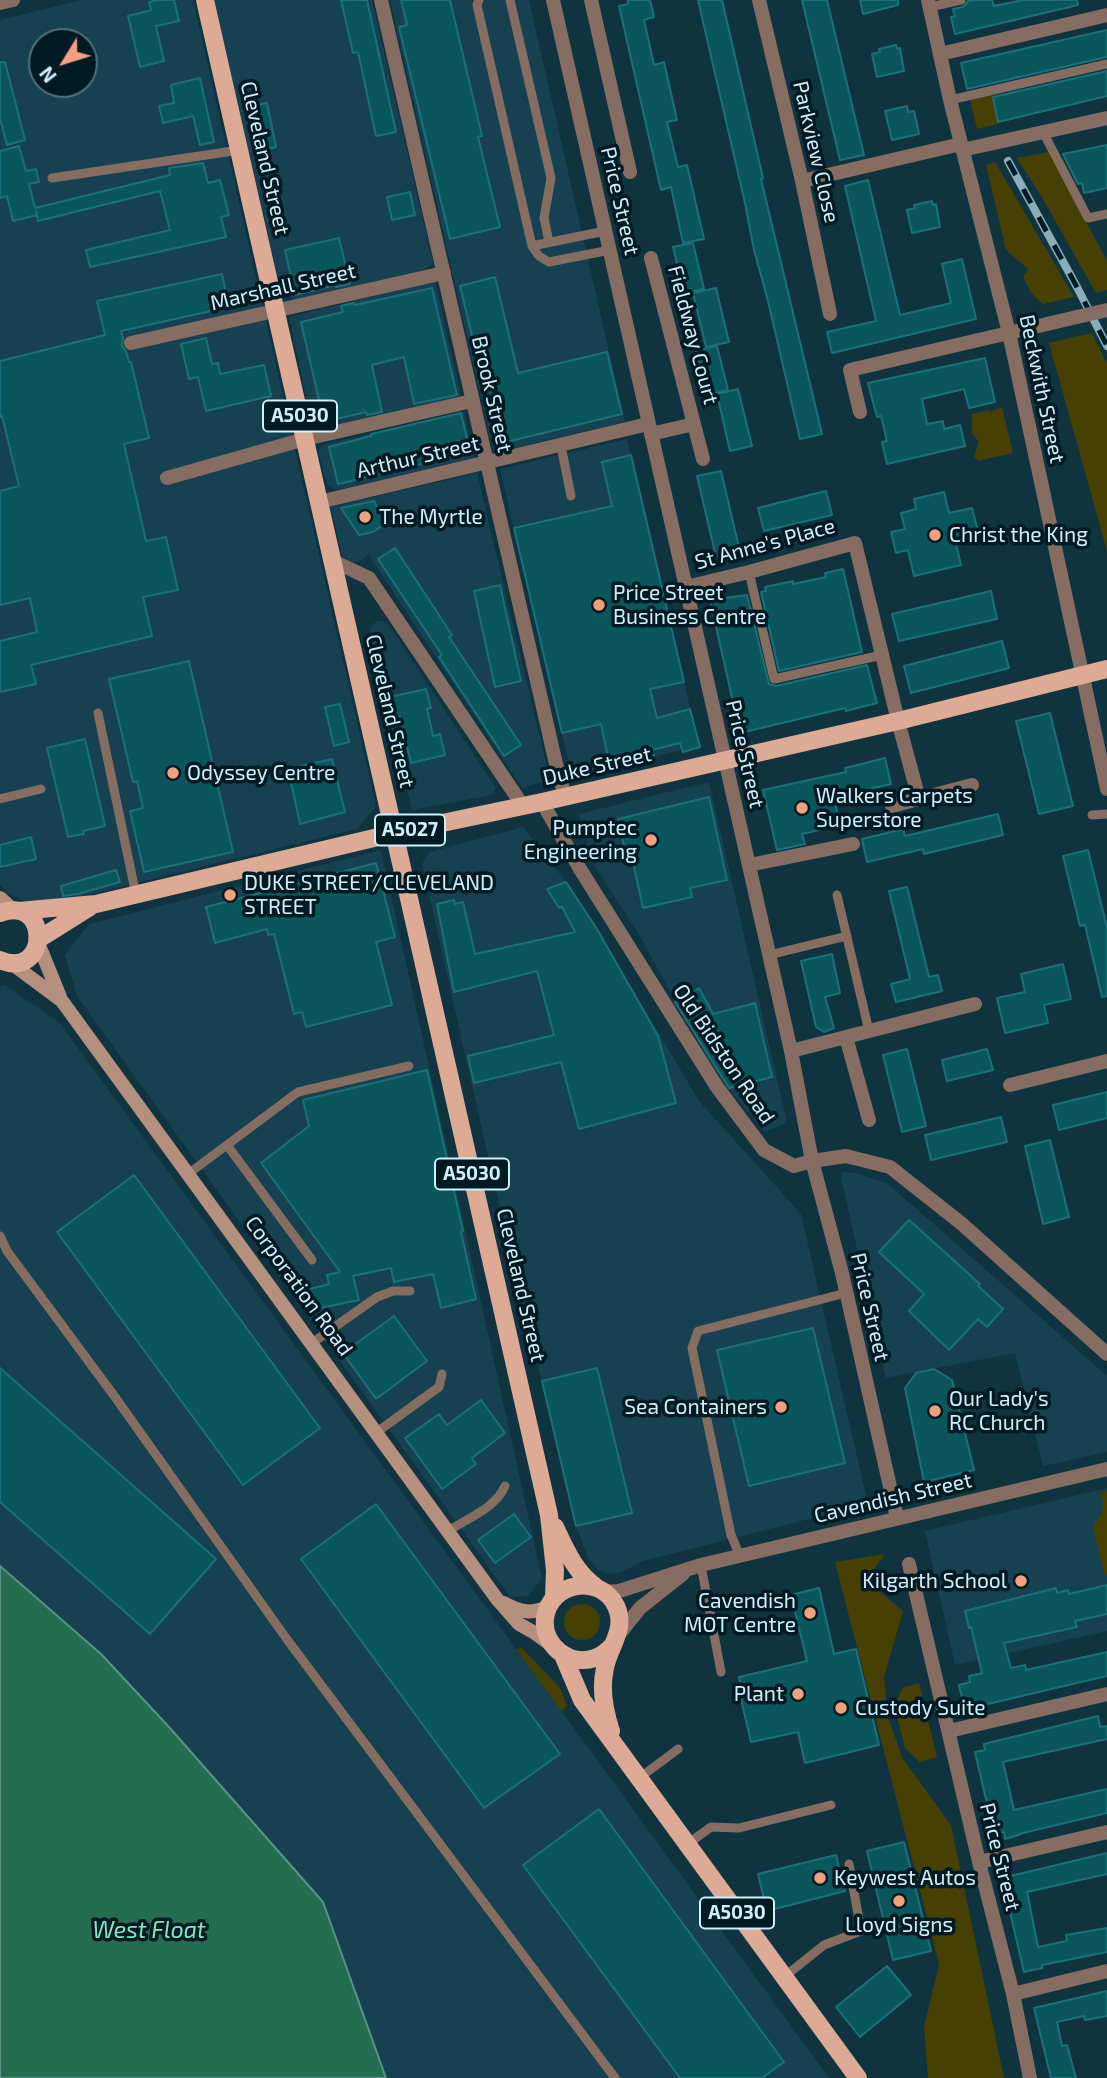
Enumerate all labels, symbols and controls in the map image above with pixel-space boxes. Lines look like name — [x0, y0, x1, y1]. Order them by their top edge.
north arrow — [28, 28, 98, 98]
text: N — [34, 63, 61, 87]
street label: Cleveland Street — [235, 79, 295, 237]
street label: Parkview Close — [787, 79, 845, 225]
street label: Price Street — [595, 144, 645, 258]
street label: Marshall Street — [208, 258, 358, 316]
street label: Fieldway Court — [662, 263, 724, 407]
street label: Beckwith Street — [1014, 313, 1070, 465]
street label: Brook Street — [466, 333, 518, 455]
road number: A5030 — [263, 400, 337, 432]
street label: Arthur Street — [354, 431, 482, 483]
place label: The Myrtle — [379, 504, 483, 530]
marker: The Myrtle — [357, 509, 373, 525]
street label: St Anne's Place — [692, 513, 838, 575]
place label: Christ the King — [949, 522, 1088, 548]
marker: Christ the King — [927, 527, 943, 543]
place label: Price Street Business Centre — [613, 580, 766, 630]
marker: Price Street Business Centre — [591, 597, 607, 613]
street label: Cleveland Street — [360, 632, 420, 790]
street label: Price Street — [720, 697, 770, 811]
street label: Duke Street — [540, 741, 654, 791]
place label: Odyssey Centre — [187, 760, 335, 786]
marker: Odyssey Centre — [165, 765, 181, 781]
place label: Walkers Carpets Superstore — [816, 783, 973, 833]
marker: Walkers Carpets Superstore — [794, 800, 810, 816]
road number: A5027 — [375, 814, 445, 846]
place label: Pumptec Engineering — [524, 815, 637, 865]
marker: Pumptec Engineering — [643, 832, 659, 848]
place label: DUKE STREET/CLEVELAND STREET — [244, 870, 494, 920]
marker: DUKE STREET/CLEVELAND STREET — [222, 887, 238, 903]
street label: Old Bidston Road — [668, 979, 780, 1129]
road number: A5030 — [435, 1158, 509, 1190]
street label: Cleveland Street — [491, 1206, 551, 1364]
street label: Corporation Road — [240, 1211, 358, 1361]
street label: Price Street — [845, 1250, 895, 1364]
place label: Our Lady's RC Church — [949, 1386, 1049, 1436]
place label: Sea Containers — [624, 1394, 767, 1420]
marker: Sea Containers — [773, 1399, 789, 1415]
marker: Our Lady's RC Church — [927, 1403, 943, 1419]
street label: Cavendish Street — [812, 1468, 974, 1528]
place label: Kilgarth School — [862, 1568, 1007, 1594]
marker: Kilgarth School — [1013, 1573, 1029, 1589]
place label: Cavendish MOT Centre — [684, 1588, 796, 1638]
marker: Cavendish MOT Centre — [802, 1605, 818, 1621]
place label: Plant — [734, 1681, 784, 1707]
marker: Plant — [790, 1686, 806, 1702]
place label: Custody Suite — [855, 1695, 986, 1721]
marker: Custody Suite — [833, 1700, 849, 1716]
street label: Price Street — [974, 1800, 1026, 1914]
place label: Keywest Autos — [834, 1865, 976, 1891]
marker: Keywest Autos — [812, 1870, 828, 1886]
marker: Lloyd Signs — [891, 1893, 907, 1909]
road number: A5030 — [700, 1898, 774, 1928]
place label: Lloyd Signs — [845, 1912, 953, 1938]
water label: West Float — [92, 1916, 206, 1944]

